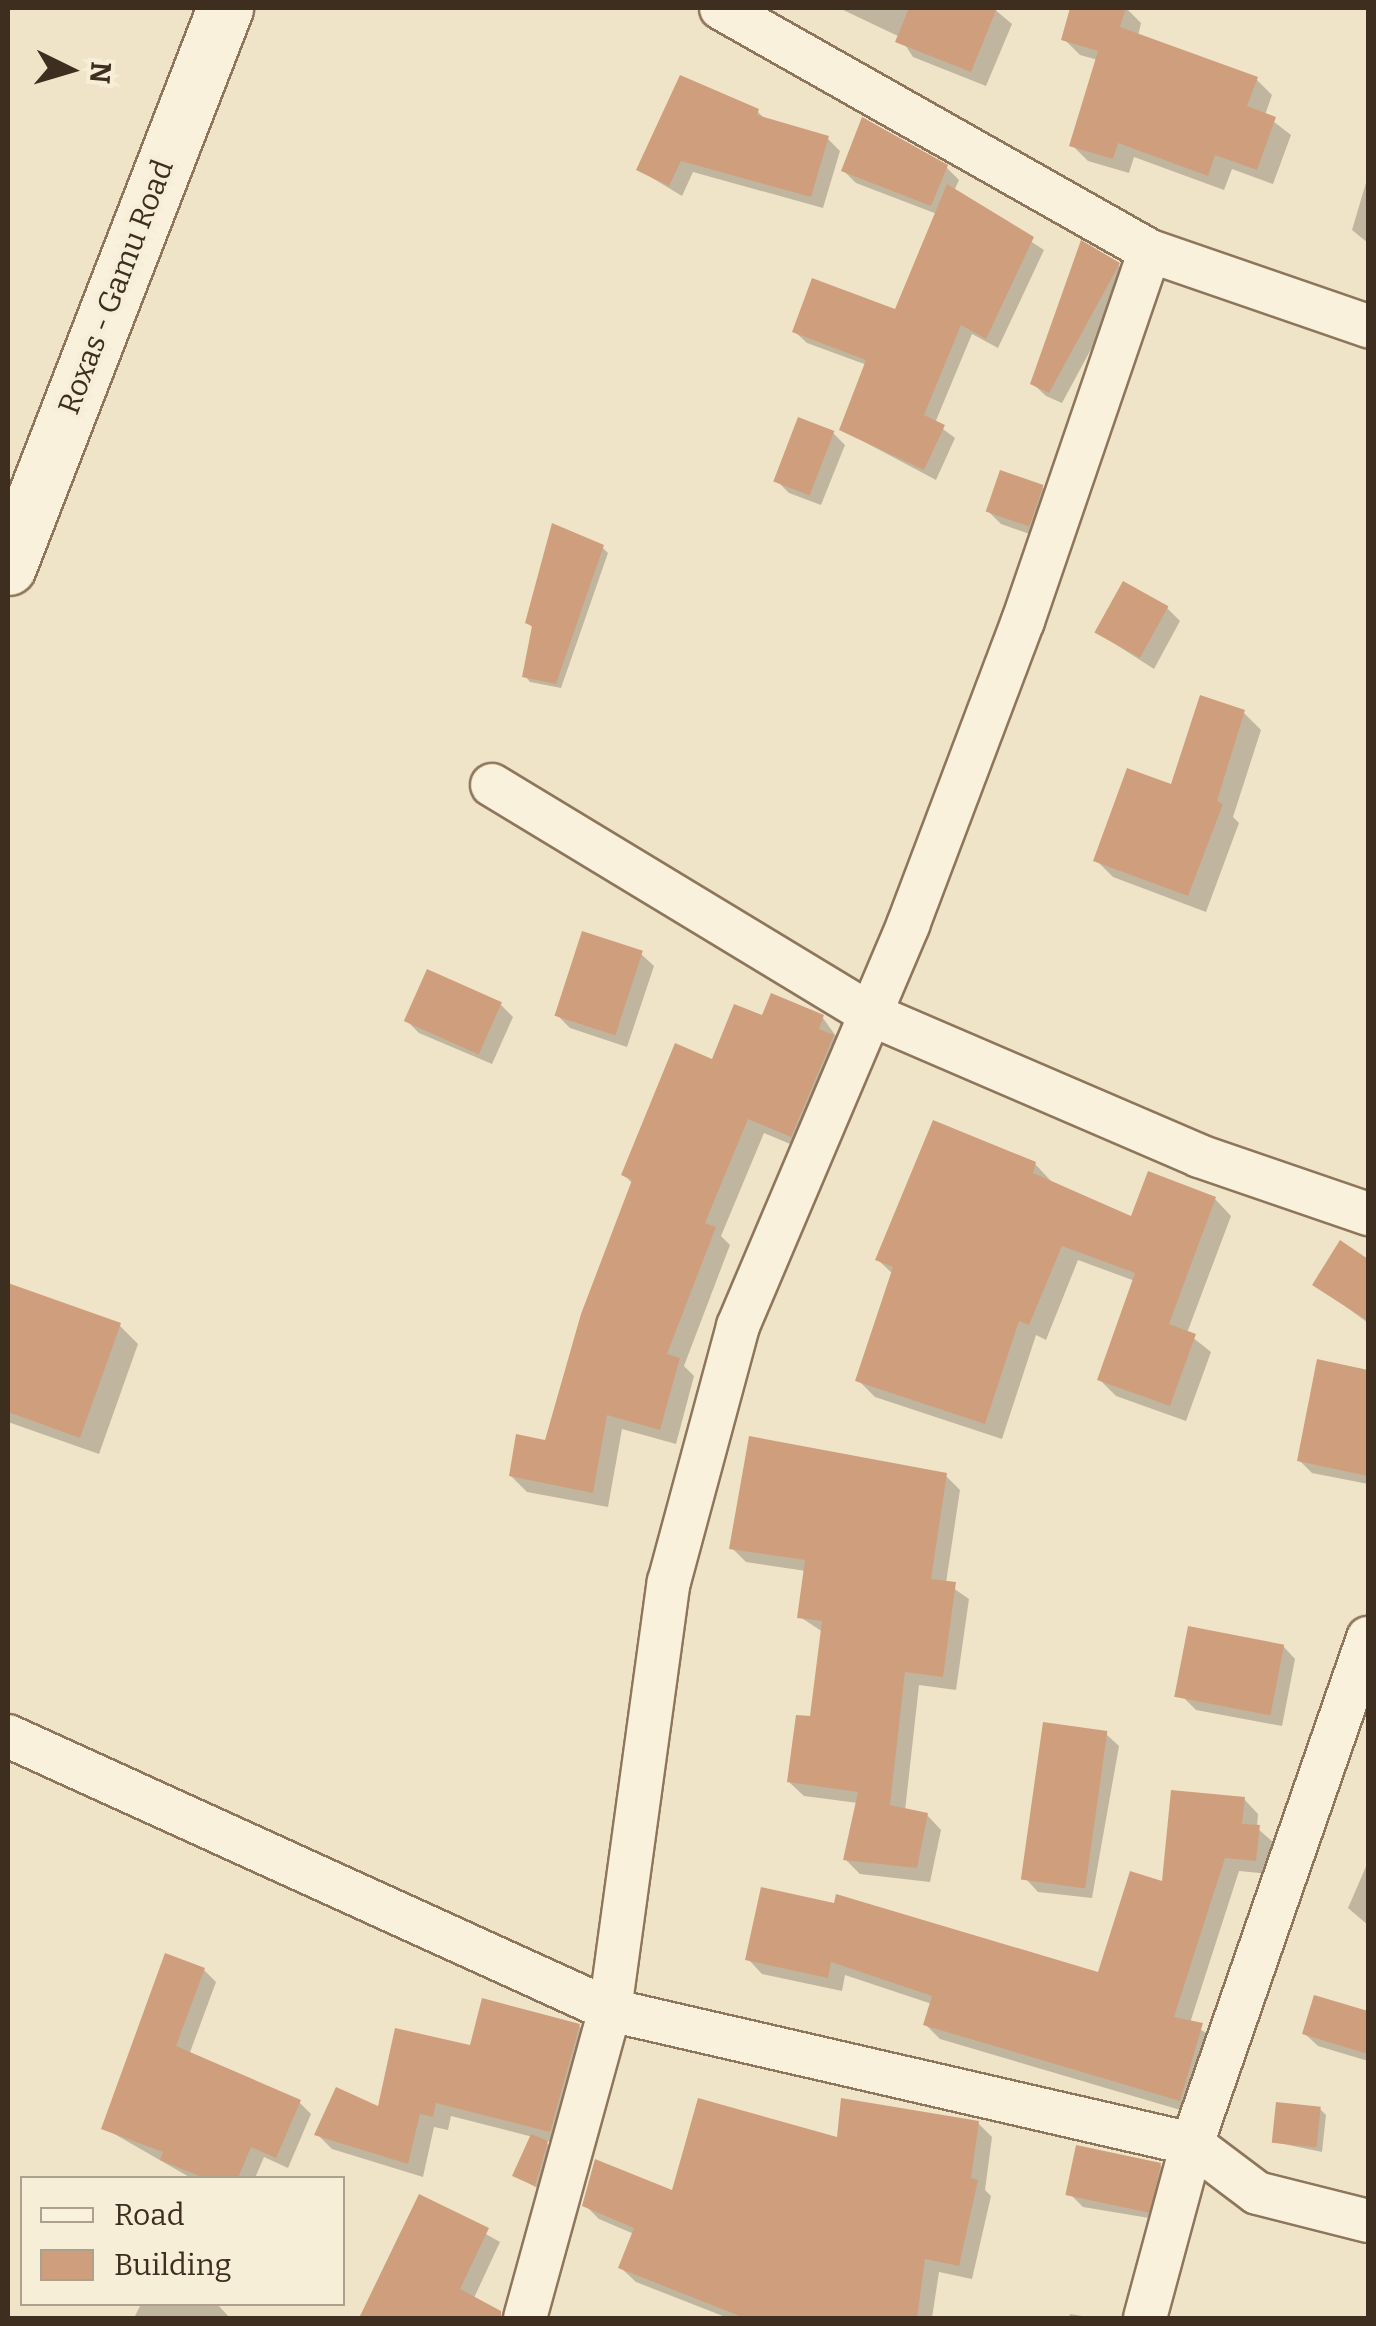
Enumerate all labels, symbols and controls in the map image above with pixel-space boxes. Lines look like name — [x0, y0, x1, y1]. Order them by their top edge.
north arrow — [20, 20, 120, 120]
text: N — [83, 60, 118, 85]
street label: Roxas - Gamu Road — [51, 155, 181, 419]
legend — [20, 2176, 345, 2306]
text: Road — [114, 2197, 185, 2233]
text: Building — [114, 2247, 232, 2283]

